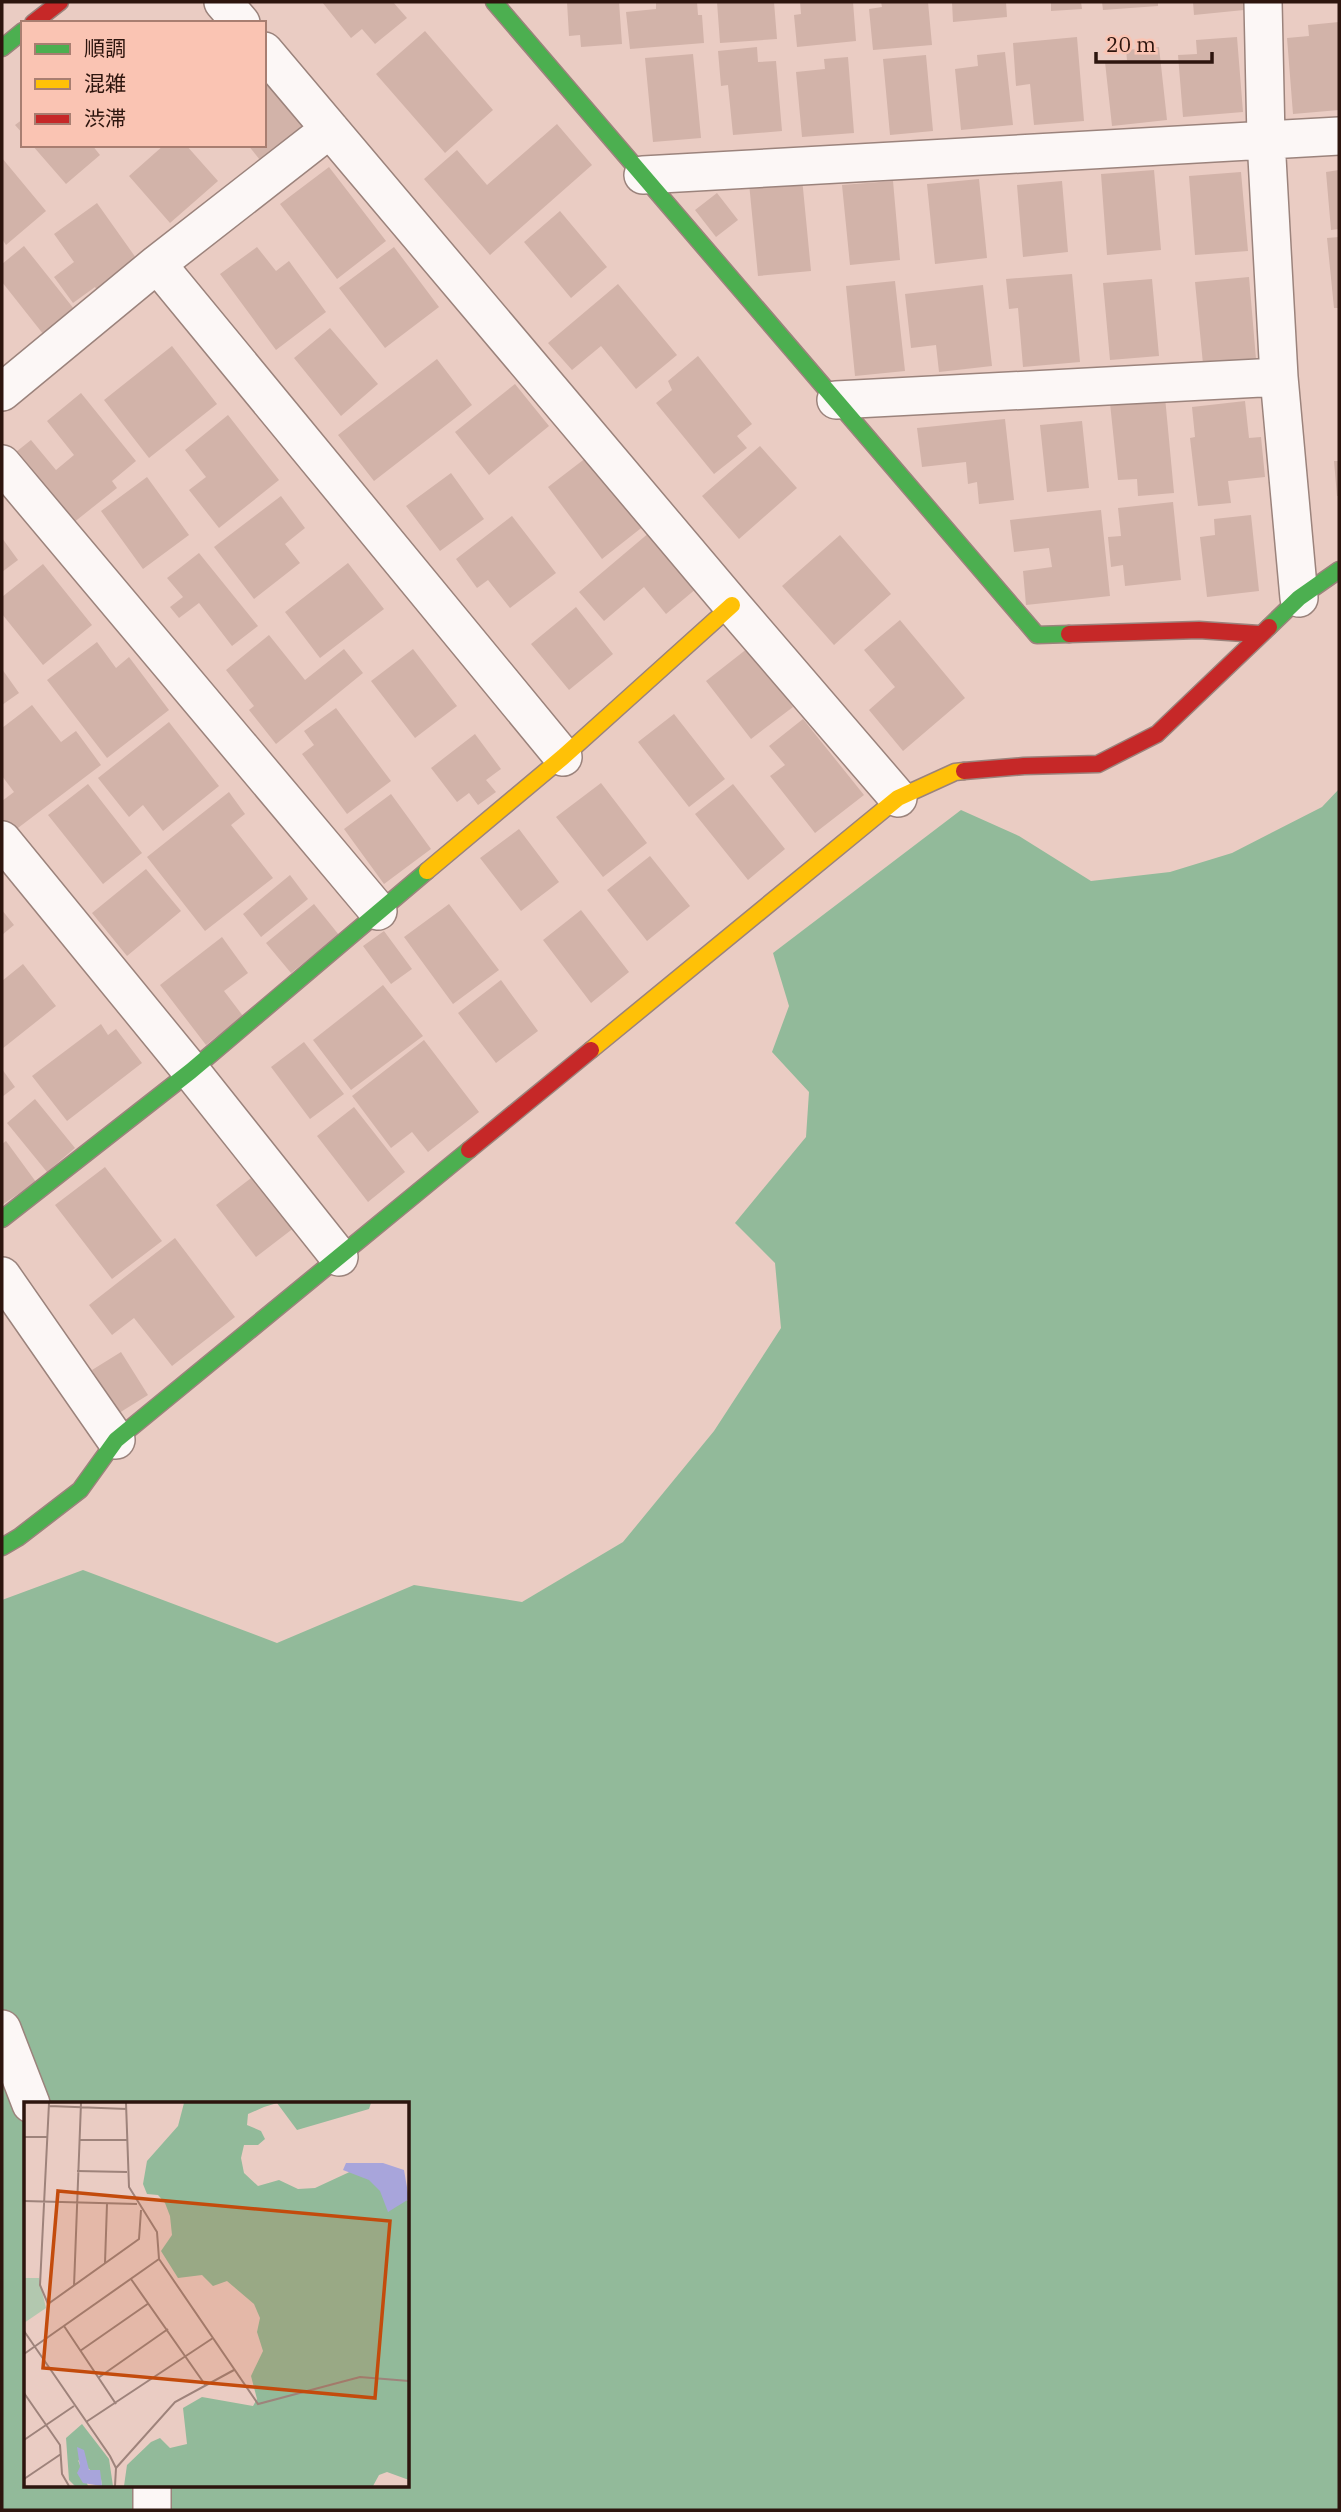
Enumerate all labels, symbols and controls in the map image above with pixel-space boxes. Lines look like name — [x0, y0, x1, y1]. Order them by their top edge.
legend — [21, 21, 266, 147]
scale bar — [1096, 21, 1212, 65]
text: 20 m — [1106, 30, 1156, 58]
text: 順調 — [84, 34, 126, 62]
text: 混雑 — [84, 69, 126, 97]
text: 渋滞 — [84, 104, 126, 132]
inset map — [24, 2102, 410, 2488]

